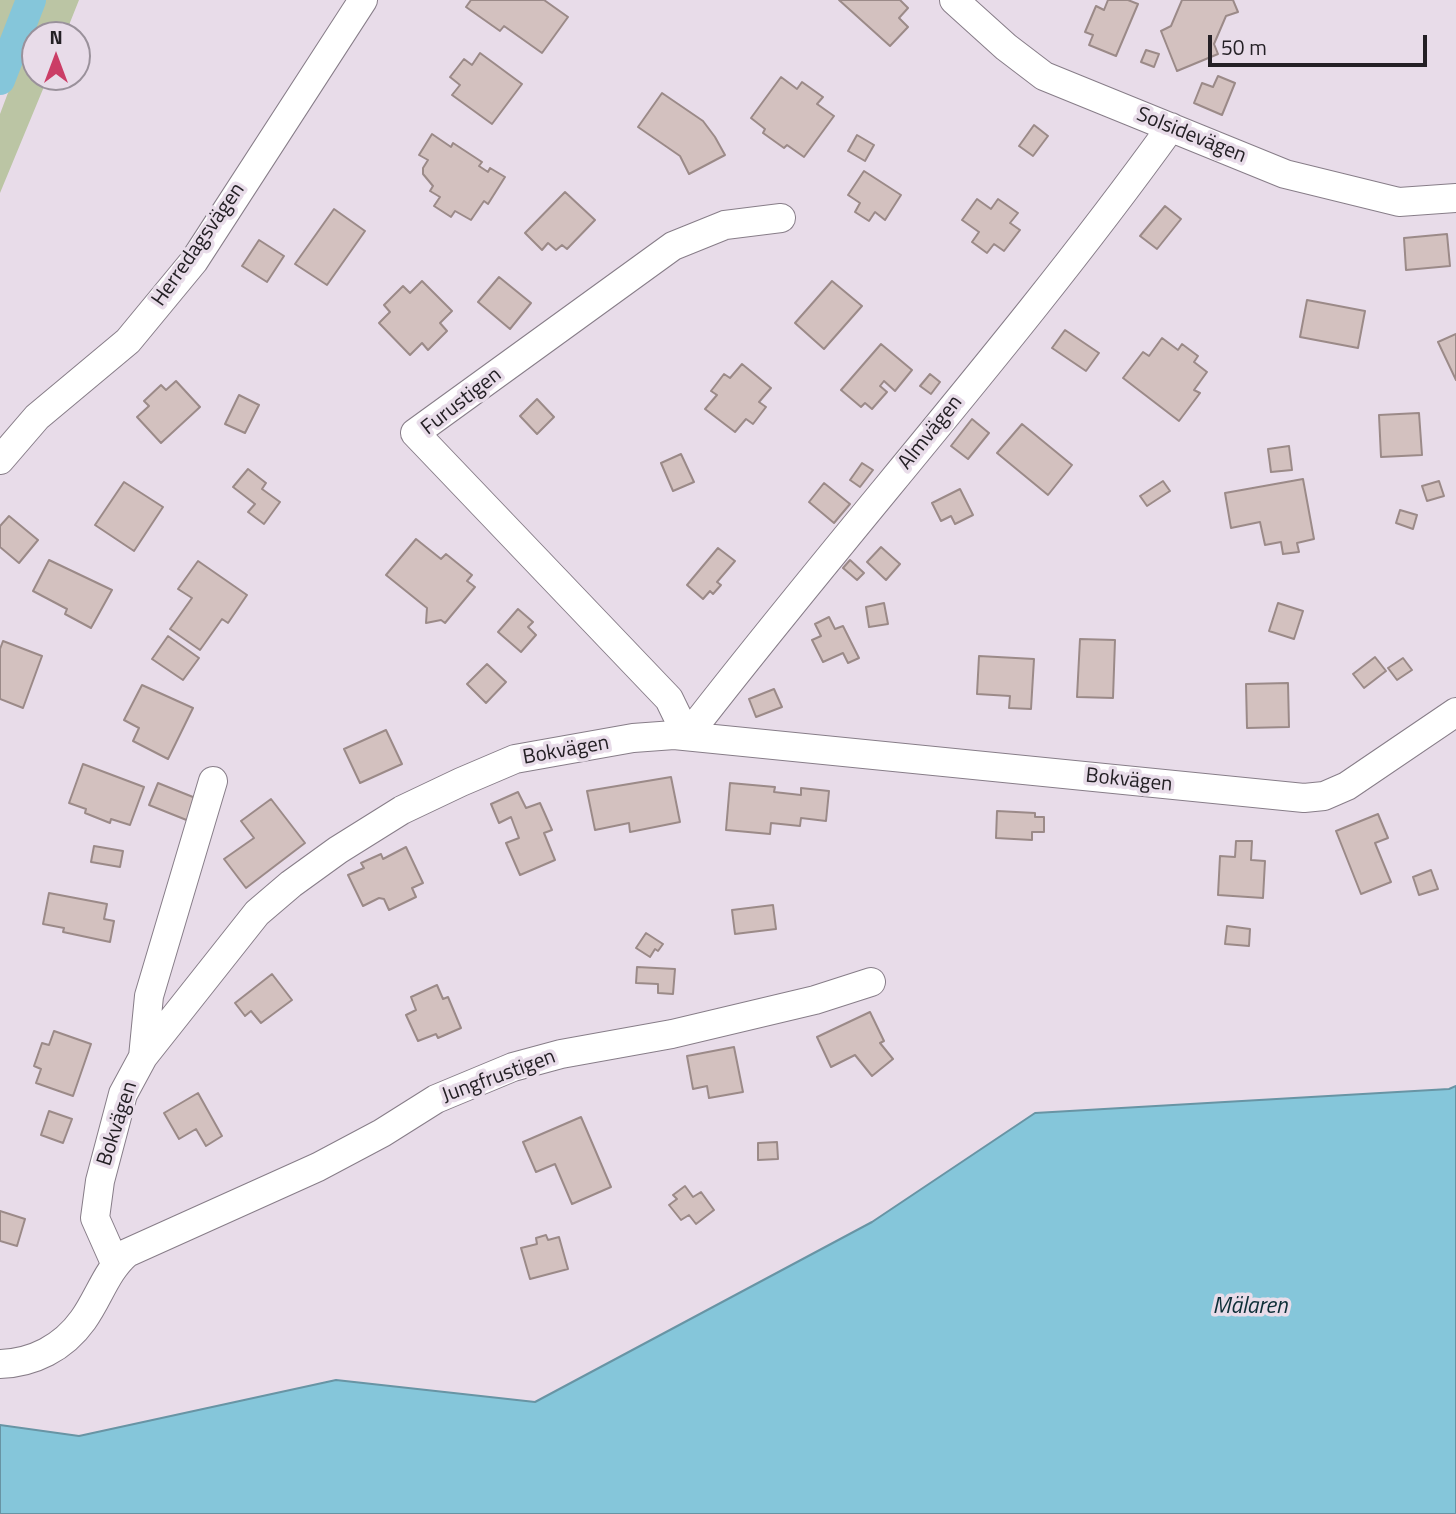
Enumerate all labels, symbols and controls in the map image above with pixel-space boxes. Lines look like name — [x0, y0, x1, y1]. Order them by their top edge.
north arrow — [21, 21, 91, 91]
scale bar — [1211, 21, 1430, 65]
text: N — [49, 22, 63, 51]
text: 50 m — [1221, 31, 1267, 63]
street label: Solsidevägen — [1132, 103, 1250, 169]
street label: Herredagsvägen — [147, 178, 251, 312]
street label: Furustigen — [417, 363, 507, 441]
street label: Almvägen — [894, 391, 968, 475]
street label: Bokvägen — [521, 731, 611, 771]
street label: Bokvägen — [1084, 764, 1174, 798]
street label: Jungfrustigen — [439, 1045, 559, 1109]
street label: Bokvägen — [93, 1079, 143, 1169]
water label: Mälaren — [1213, 1293, 1287, 1321]

